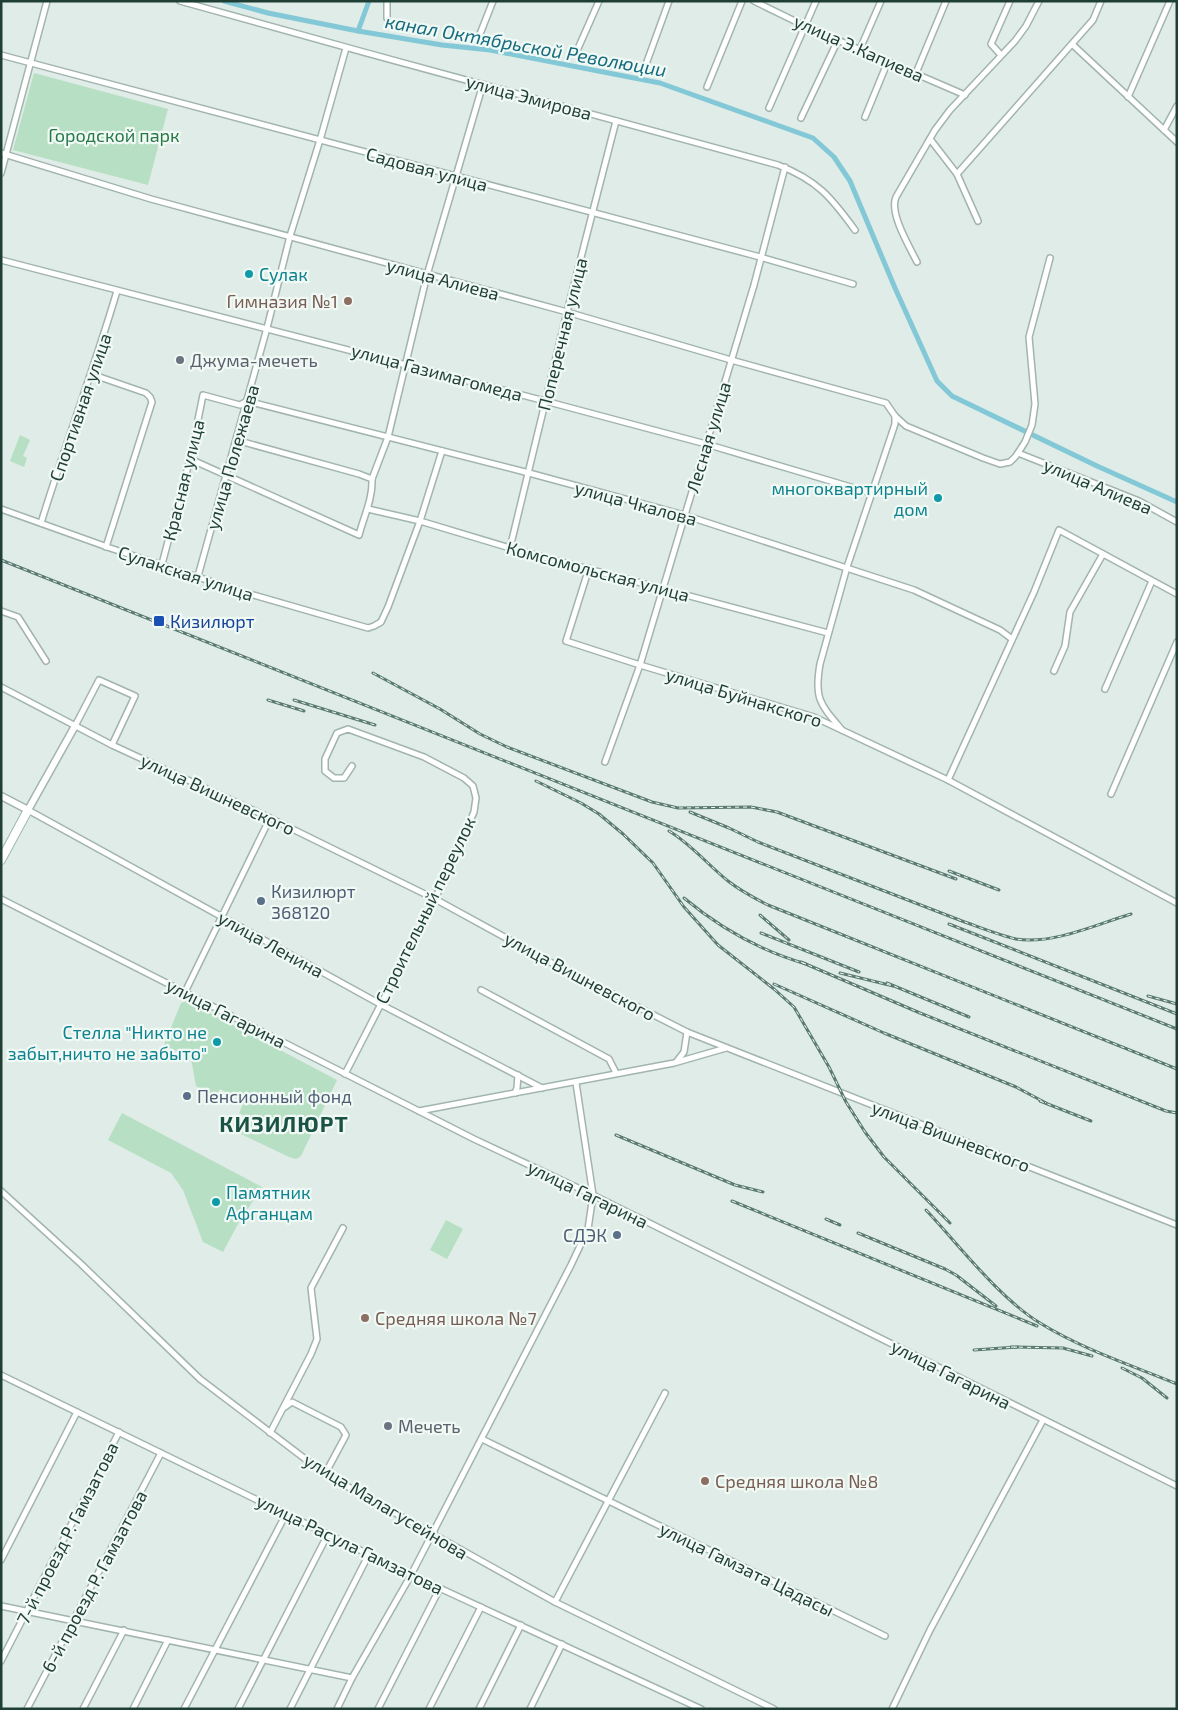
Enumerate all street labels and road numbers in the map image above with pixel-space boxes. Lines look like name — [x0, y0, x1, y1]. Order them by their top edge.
street label: улица Э.Капиева — [791, 9, 927, 87]
street label: улица Эмирова — [464, 70, 594, 124]
street label: Садовая улица — [364, 142, 490, 196]
street label: улица Алиева — [384, 253, 502, 305]
street label: Поперечная улица — [532, 255, 592, 413]
street label: Спортивная улица — [44, 330, 116, 484]
street label: улица Газимагомеда — [349, 339, 525, 405]
street label: Лесная улица — [681, 379, 735, 495]
street label: улица Полежаева — [201, 382, 263, 532]
street label: Красная улица — [157, 417, 209, 543]
street label: улица Алиева — [1040, 453, 1156, 519]
street label: улица Чкалова — [573, 476, 699, 530]
street label: Комсомольская улица — [504, 536, 692, 606]
street label: Сулакская улица — [115, 541, 257, 605]
street label: улица Буйнакского — [663, 663, 825, 731]
street label: улица Вишневского — [137, 749, 299, 839]
street label: Строительный переулок — [370, 813, 480, 1007]
street label: улица Ленина — [214, 906, 328, 982]
street label: улица Вишневского — [501, 927, 659, 1025]
street label: улица Гагарина — [163, 973, 289, 1053]
street label: улица Вишневского — [869, 1096, 1033, 1176]
street label: улица Гагарина — [524, 1155, 652, 1233]
street label: улица Гагарина — [888, 1334, 1014, 1414]
street label: 7-й проезд Р. Гамзатова — [11, 1438, 123, 1628]
street label: улица Малагусейнова — [300, 1448, 472, 1564]
street label: 6-й проезд Р. Гамзатова — [37, 1486, 151, 1676]
street label: улица Расула Гамзатова — [253, 1489, 447, 1599]
street label: улица Гамзата Цадасы — [656, 1517, 838, 1621]

